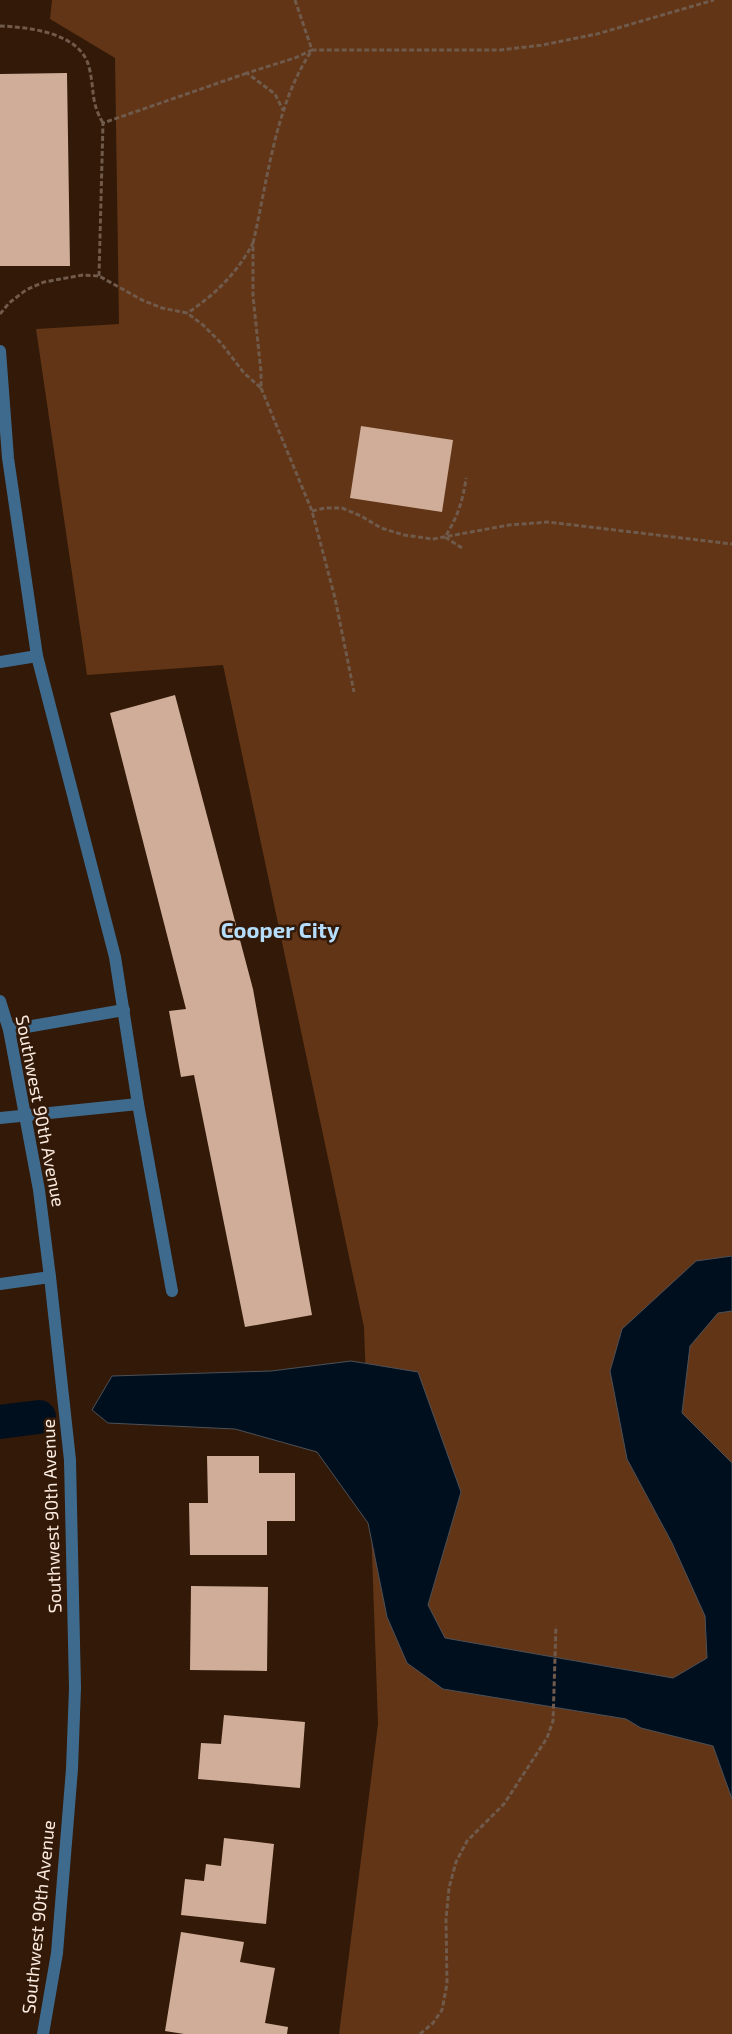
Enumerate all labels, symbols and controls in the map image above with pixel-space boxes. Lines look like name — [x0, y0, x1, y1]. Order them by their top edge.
district label: Cooper City — [221, 916, 340, 943]
street label: Southwest 90th Avenue — [12, 1013, 70, 1208]
street label: Southwest 90th Avenue — [37, 1418, 65, 1614]
street label: Southwest 90th Avenue — [17, 1819, 59, 2015]

